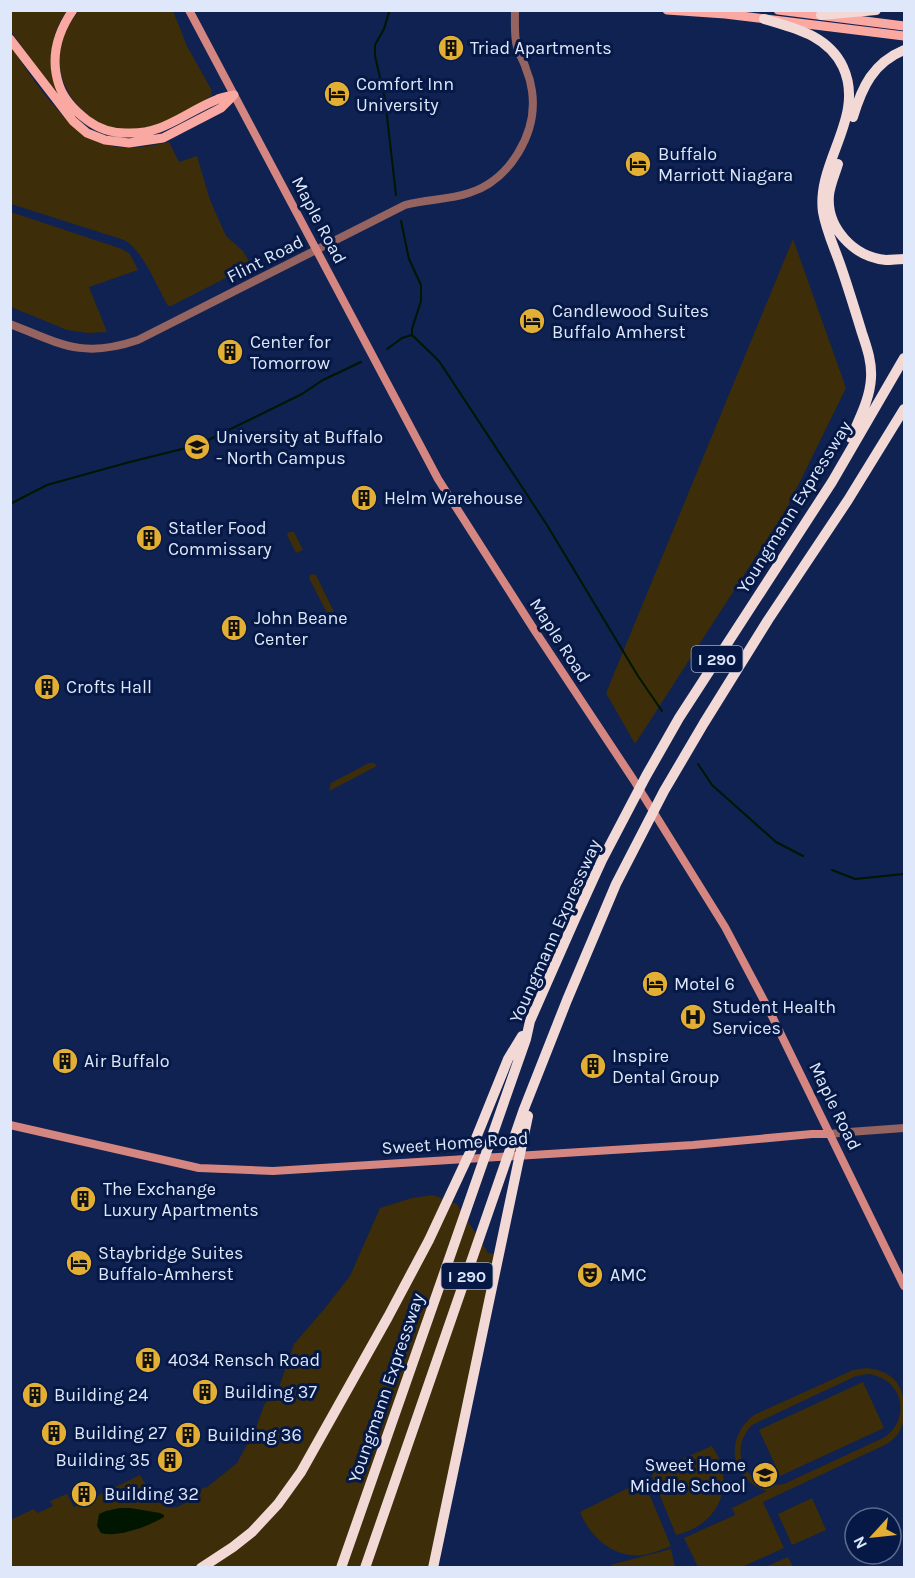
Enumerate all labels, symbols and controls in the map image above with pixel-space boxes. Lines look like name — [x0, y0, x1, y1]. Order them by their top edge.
building icon: Triad Apartments — [436, 33, 466, 63]
place label: Triad Apartments — [470, 37, 612, 59]
place label: Comfort Inn University — [356, 73, 454, 116]
hotel icon: Comfort Inn University — [322, 79, 352, 109]
place label: Buffalo Marriott Niagara — [658, 143, 793, 186]
hotel icon: Buffalo Marriott Niagara — [623, 149, 653, 179]
street label: Maple Road — [287, 173, 351, 267]
street label: Flint Road — [223, 230, 307, 288]
place label: Candlewood Suites Buffalo Amherst — [552, 300, 709, 343]
hotel icon: Candlewood Suites Buffalo Amherst — [517, 306, 547, 336]
place label: Center for Tomorrow — [250, 331, 331, 374]
building icon: Center for Tomorrow — [215, 337, 245, 367]
street label: Youngmann Expressway — [732, 416, 856, 597]
place label: University at Buffalo - North Campus — [216, 426, 383, 469]
school or university icon: University at Buffalo - North Campus — [182, 432, 212, 462]
building icon: Helm Warehouse — [349, 483, 379, 513]
place label: Helm Warehouse — [384, 487, 523, 509]
place label: Statler Food Commissary — [168, 517, 272, 560]
building icon: Statler Food Commissary — [134, 523, 164, 553]
street label: Maple Road — [525, 594, 595, 686]
place label: John Beane Center — [254, 607, 348, 650]
building icon: John Beane Center — [219, 613, 249, 643]
road number: I 290 — [692, 646, 742, 672]
building icon: Crofts Hall — [32, 672, 62, 702]
place label: Crofts Hall — [66, 676, 152, 698]
street label: Youngmann Expressway — [504, 835, 606, 1026]
hotel icon: Motel 6 — [640, 969, 670, 999]
place label: Motel 6 — [674, 973, 735, 995]
place label: Student Health Services — [712, 996, 836, 1039]
hospital icon: Student Health Services — [678, 1002, 708, 1032]
place label: Inspire Dental Group — [612, 1045, 719, 1088]
building icon: Air Buffalo — [50, 1046, 80, 1076]
place label: Air Buffalo — [84, 1050, 170, 1072]
building icon: Inspire Dental Group — [578, 1051, 608, 1081]
street label: Maple Road — [804, 1058, 866, 1154]
street label: Sweet Home Road — [381, 1127, 529, 1159]
place label: The Exchange Luxury Apartments — [103, 1178, 259, 1221]
building icon: The Exchange Luxury Apartments — [68, 1184, 98, 1214]
place label: Staybridge Suites Buffalo-Amherst — [98, 1242, 243, 1285]
hotel icon: Staybridge Suites Buffalo-Amherst — [64, 1248, 94, 1278]
theatre icon: AMC — [575, 1260, 605, 1290]
road number: I 290 — [442, 1263, 492, 1289]
place label: AMC — [610, 1264, 647, 1286]
street label: Youngmann Expressway — [343, 1290, 429, 1486]
building icon: 4034 Rensch Road — [133, 1345, 163, 1375]
place label: 4034 Rensch Road — [168, 1349, 320, 1371]
building icon: Building 37 — [190, 1377, 220, 1407]
building icon: Building 24 — [20, 1380, 50, 1410]
place label: Building 37 — [224, 1381, 317, 1403]
place label: Building 24 — [54, 1384, 148, 1406]
building icon: Building 27 — [39, 1418, 69, 1448]
building icon: Building 36 — [173, 1420, 203, 1450]
place label: Building 27 — [74, 1422, 167, 1444]
place label: Building 36 — [207, 1424, 302, 1446]
building icon: Building 35 — [155, 1445, 185, 1475]
place label: Building 35 — [55, 1449, 150, 1471]
place label: Sweet Home Middle School — [630, 1454, 746, 1497]
school or university icon: Sweet Home Middle School — [750, 1460, 780, 1490]
building icon: Building 32 — [69, 1479, 99, 1509]
place label: Building 32 — [104, 1483, 199, 1505]
north arrow — [843, 1506, 903, 1566]
text: N — [849, 1533, 871, 1552]

